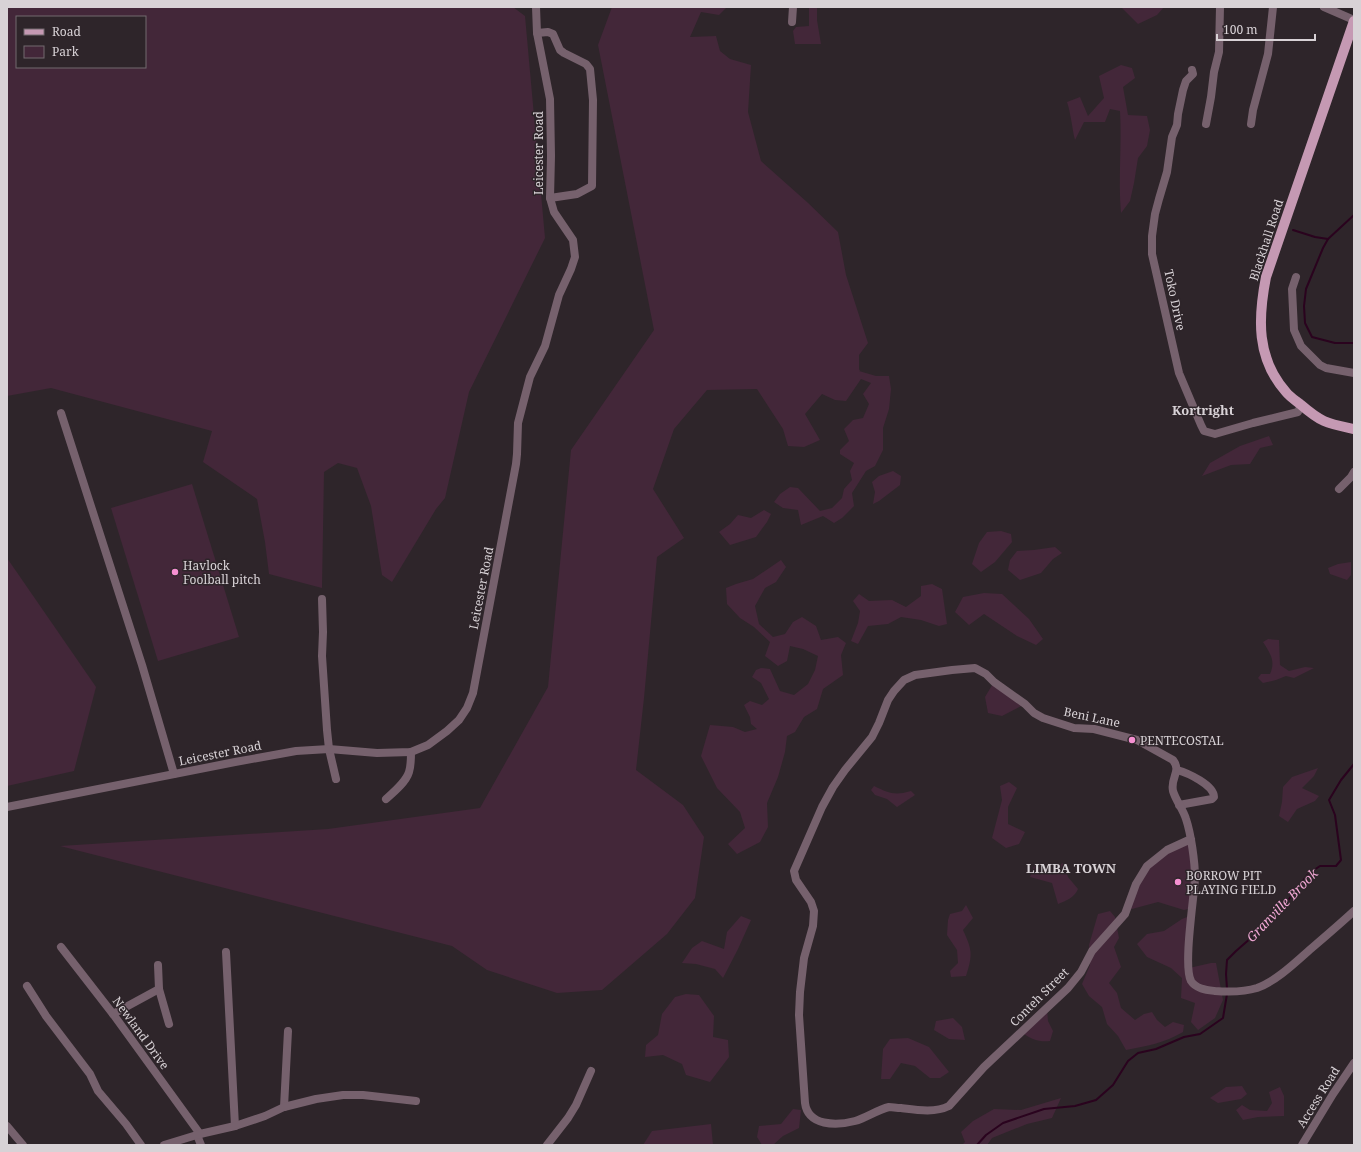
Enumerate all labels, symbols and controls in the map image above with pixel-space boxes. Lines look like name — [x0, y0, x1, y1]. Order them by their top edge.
legend — [16, 16, 146, 68]
scale bar — [1217, 16, 1315, 42]
text: 100 m — [1223, 21, 1258, 38]
text: Road — [52, 23, 82, 40]
text: Park — [52, 43, 80, 60]
street label: Leicester Road — [530, 110, 547, 195]
street label: Blackhall Road — [1245, 196, 1287, 283]
street label: Toko Drive — [1160, 268, 1190, 332]
district label: Kortright — [1172, 401, 1234, 419]
street label: Leicester Road — [465, 545, 497, 631]
place label: Havlock Foolball pitch — [183, 557, 261, 588]
marker: Havlock Foolball pitch — [170, 567, 180, 577]
street label: Beni Lane — [1062, 703, 1122, 731]
place label: PENTECOSTAL — [1140, 732, 1224, 749]
marker: PENTECOSTAL — [1127, 735, 1137, 745]
street label: Leicester Road — [177, 737, 263, 769]
district label: LIMBA TOWN — [1026, 859, 1117, 877]
water label: Granville Brook — [1242, 864, 1322, 946]
place label: BORROW PIT PLAYING FIELD — [1186, 867, 1277, 898]
marker: BORROW PIT PLAYING FIELD — [1173, 877, 1183, 887]
street label: Conteh Street — [1006, 964, 1072, 1030]
street label: Newland Drive — [109, 993, 173, 1073]
street label: Access Road — [1292, 1063, 1344, 1131]

